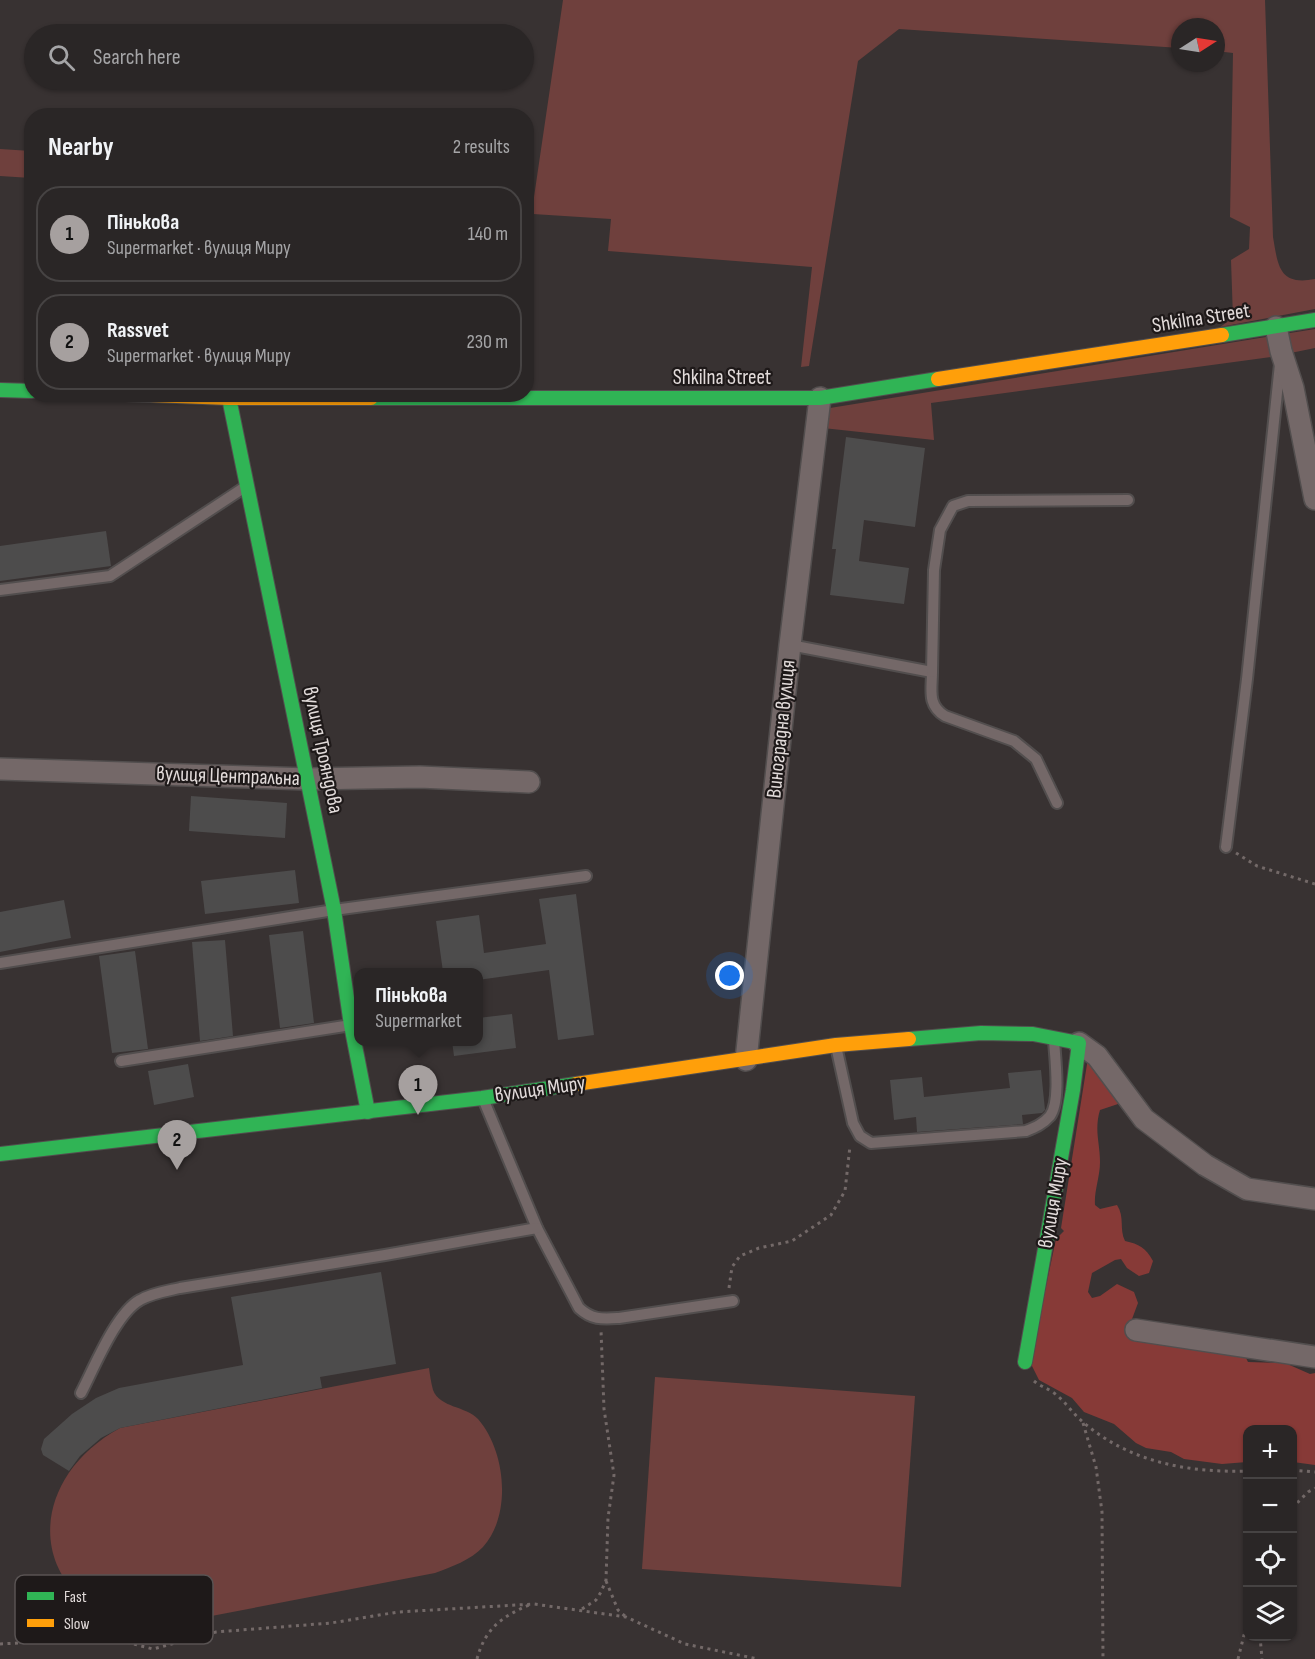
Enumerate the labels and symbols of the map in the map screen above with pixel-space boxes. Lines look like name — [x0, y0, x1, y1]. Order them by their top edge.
north arrow — [1171, 18, 1225, 72]
street label: Shkilna Street — [1150, 298, 1252, 338]
street label: Shkilna Street — [673, 365, 771, 390]
street label: Виноградна вулиця — [761, 659, 801, 799]
street label: вулиця Трояндова — [297, 684, 349, 816]
street label: вулиця Центральна — [156, 761, 300, 791]
your location — [715, 961, 744, 990]
pin: 1 — [398, 1066, 438, 1115]
street label: вулиця Миру — [493, 1070, 587, 1108]
pin: 2 — [158, 1120, 196, 1170]
street label: вулиця Миру — [1033, 1156, 1073, 1250]
legend — [15, 1575, 213, 1644]
text: Fast — [64, 1588, 87, 1607]
text: Slow — [64, 1615, 89, 1634]

